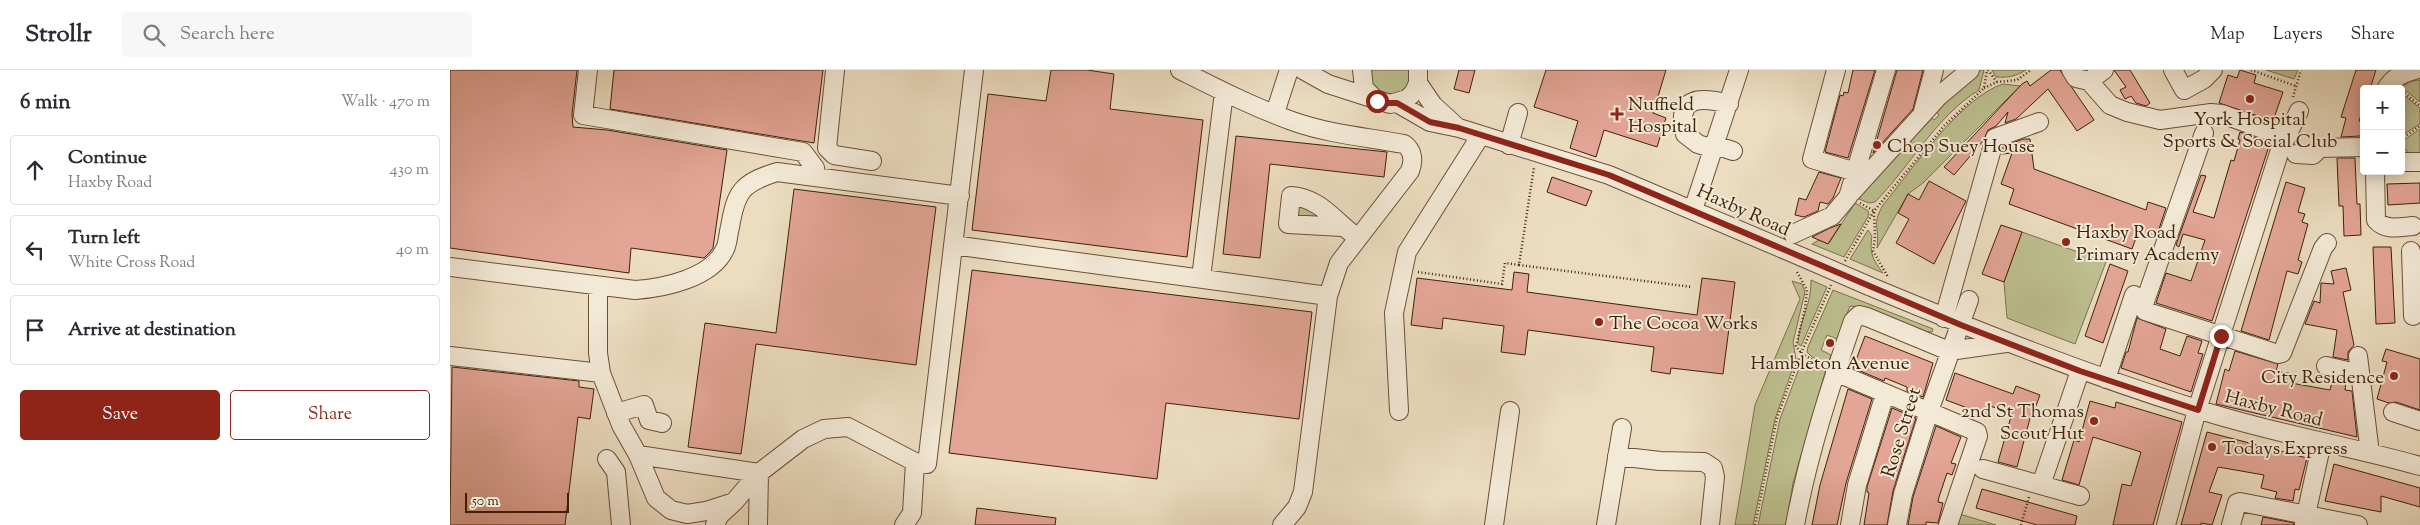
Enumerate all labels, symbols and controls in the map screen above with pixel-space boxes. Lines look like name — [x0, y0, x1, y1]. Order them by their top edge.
search box — [122, 12, 472, 57]
text: Strollr — [25, 18, 92, 52]
icon: search — [140, 21, 168, 49]
text: Search here — [180, 21, 275, 48]
text: Map — [2210, 22, 2245, 48]
text: Layers — [2273, 22, 2323, 48]
text: Share — [2351, 22, 2395, 48]
map controls — [2360, 85, 2405, 175]
button: + — [2360, 85, 2405, 130]
text: 6 min — [20, 88, 71, 118]
route start — [1366, 90, 1389, 113]
text: Walk · 470 m — [341, 91, 430, 114]
place label: Nuffield Hospital — [1628, 92, 1697, 141]
marker: York Hospital Sports & Social Club — [2244, 93, 2256, 105]
marker: Nuffield Hospital — [1610, 107, 1624, 121]
place label: York Hospital Sports & Social Club — [2163, 107, 2337, 156]
button: − — [2360, 130, 2405, 175]
place label: Chop Suey House — [1887, 134, 2035, 161]
marker: Chop Suey House — [1871, 139, 1883, 151]
text: Continue — [68, 145, 147, 172]
icon: ahead — [21, 156, 49, 184]
text: 430 m — [390, 159, 429, 182]
text: Haxby Road — [68, 172, 152, 195]
street label: Haxby Road — [1692, 179, 1794, 244]
place label: Haxby Road Primary Academy — [2076, 220, 2220, 269]
text: Turn left — [68, 225, 140, 252]
icon: left — [21, 236, 49, 264]
marker: Haxby Road Primary Academy — [2060, 236, 2072, 248]
text: 40 m — [396, 239, 429, 262]
text: White Cross Road — [68, 252, 195, 275]
place label: The Cocoa Works — [1609, 311, 1758, 338]
icon: arrive — [21, 316, 49, 344]
marker: The Cocoa Works — [1593, 316, 1605, 328]
text: Arrive at destination — [68, 317, 236, 344]
route end — [2210, 325, 2233, 348]
marker: Hambleton Avenue — [1824, 337, 1836, 349]
place label: Hambleton Avenue — [1750, 351, 1910, 378]
place label: City Residence — [2261, 365, 2384, 392]
marker: City Residence — [2388, 370, 2400, 382]
street label: Rose Street — [1876, 384, 1929, 481]
street label: Haxby Road — [2222, 384, 2325, 435]
button: Save — [20, 390, 220, 440]
button: Share — [230, 390, 430, 440]
place label: 2nd St Thomas Scout Hut — [1961, 399, 2085, 448]
marker: 2nd St Thomas Scout Hut — [2088, 415, 2100, 427]
place label: Todays Express — [2222, 436, 2347, 463]
marker: Todays Express — [2206, 441, 2218, 453]
scale bar — [465, 490, 569, 513]
text: 50 m — [472, 492, 499, 512]

